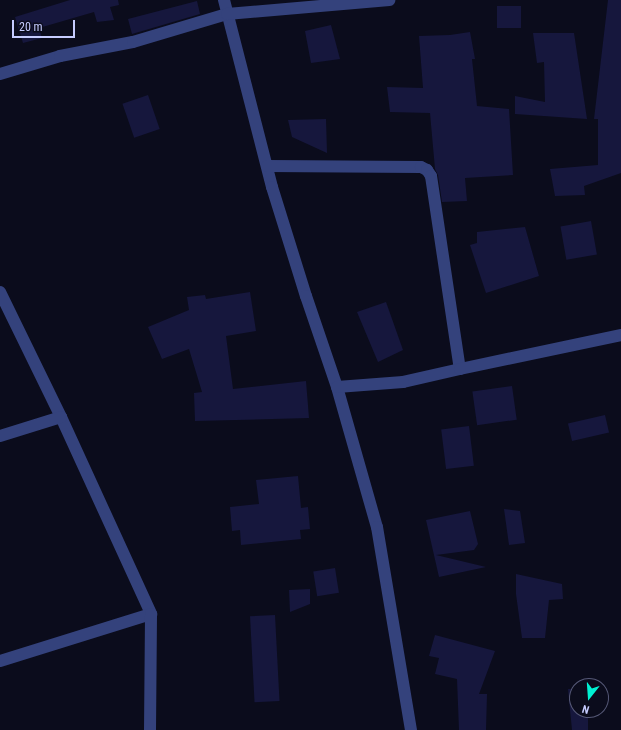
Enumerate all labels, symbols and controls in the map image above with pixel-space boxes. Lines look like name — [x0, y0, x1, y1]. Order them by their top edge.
scale bar — [14, 12, 77, 38]
text: 20 m — [19, 20, 43, 34]
north arrow — [569, 678, 609, 718]
text: N — [581, 702, 591, 716]

